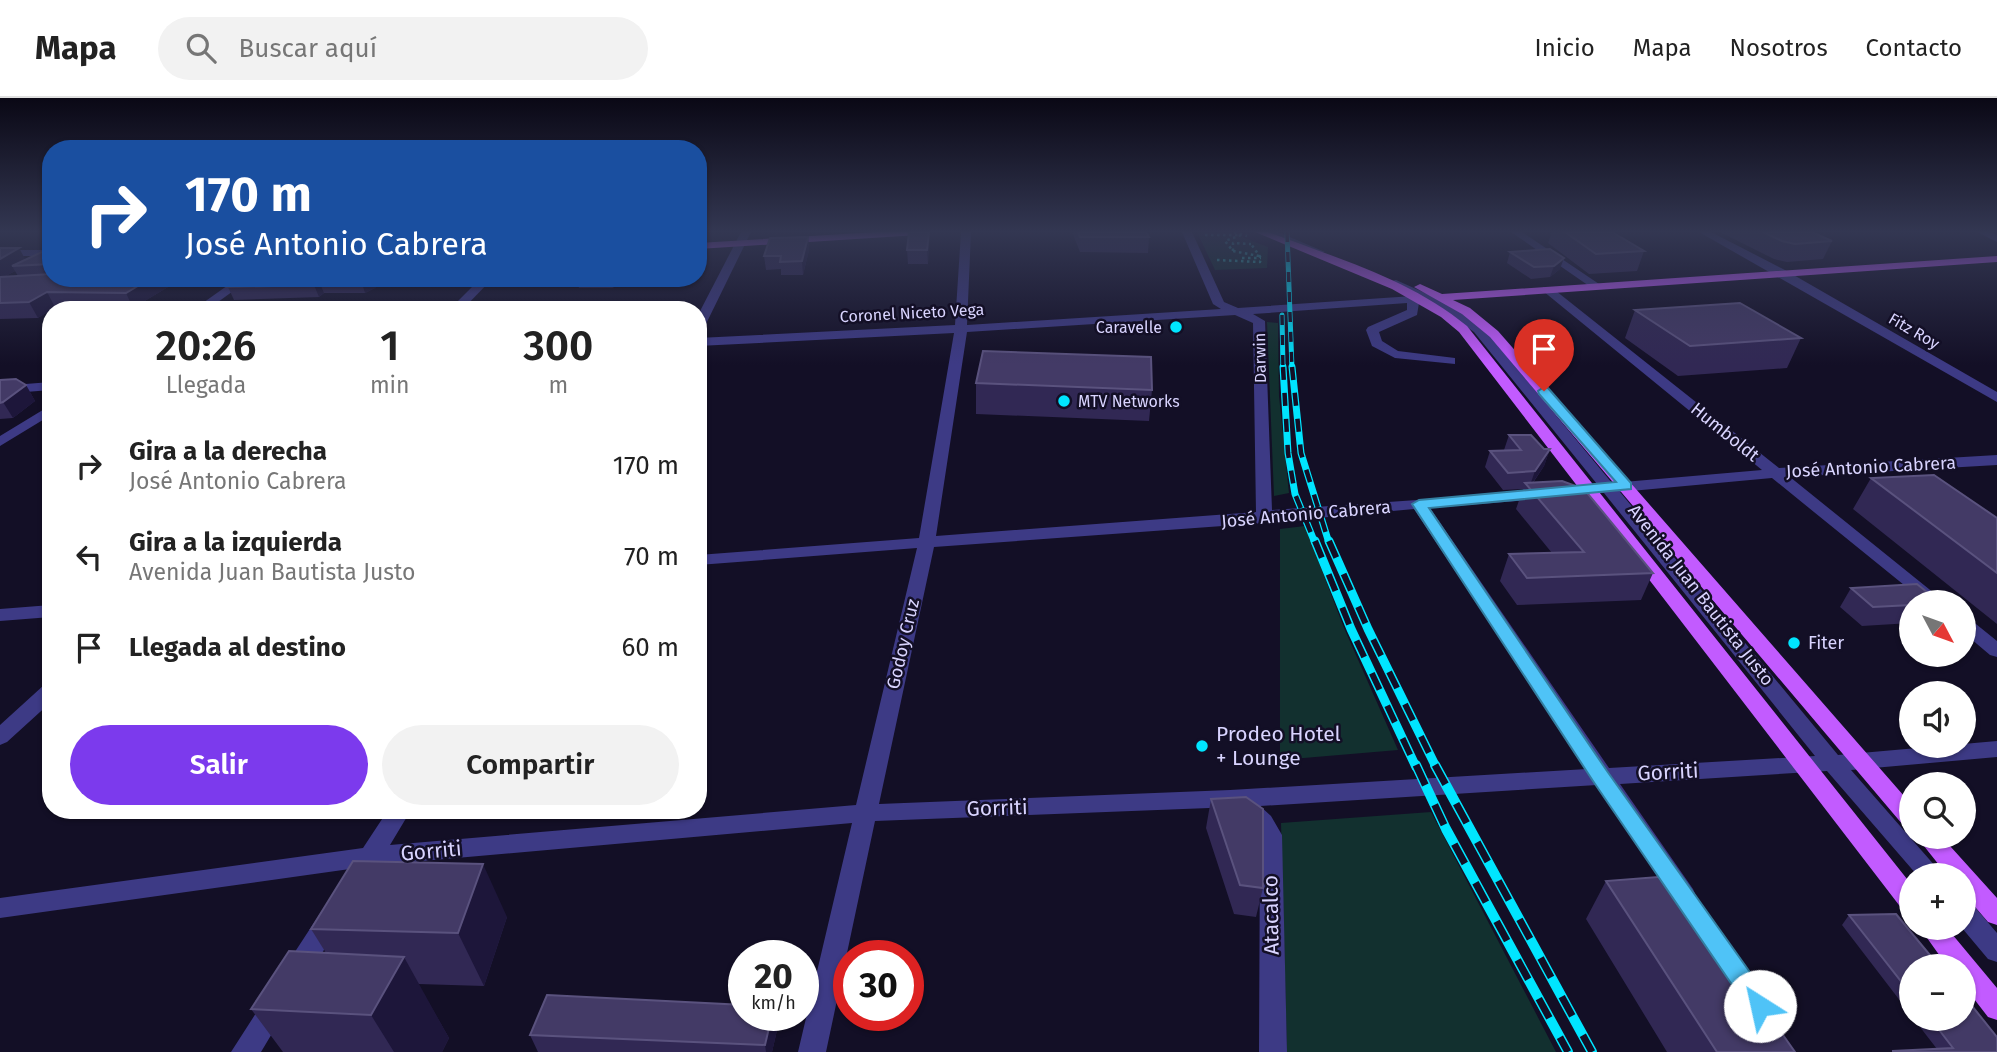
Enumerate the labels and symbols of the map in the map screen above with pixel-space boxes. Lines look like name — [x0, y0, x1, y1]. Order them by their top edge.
street label: Coronel Niceto Vega — [839, 300, 985, 326]
street label: Fitz Roy — [1885, 309, 1943, 353]
place label: Caravelle — [1096, 318, 1162, 337]
marker: Caravelle — [1168, 319, 1184, 335]
pin — [1514, 319, 1574, 391]
street label: Darwin — [1250, 333, 1270, 383]
place label: MTV Networks — [1078, 392, 1180, 411]
marker: MTV Networks — [1056, 393, 1072, 409]
street label: Humboldt — [1686, 398, 1764, 467]
street label: José Antonio Cabrera — [1785, 452, 1957, 482]
street label: José Antonio Cabrera — [1220, 496, 1392, 532]
street label: Avenida Juan Bautista Justo — [1623, 500, 1779, 690]
north arrow — [1899, 590, 1976, 667]
street label: Godoy Cruz — [882, 597, 924, 691]
place label: Fiter — [1808, 632, 1844, 654]
marker: Fiter — [1786, 635, 1802, 651]
place label: Prodeo Hotel + Lounge — [1216, 721, 1341, 771]
marker: Prodeo Hotel + Lounge — [1194, 738, 1210, 754]
street label: Gorriti — [1637, 757, 1699, 787]
street label: Gorriti — [966, 794, 1028, 822]
street label: Gorriti — [399, 835, 463, 867]
street label: Atacalco — [1257, 875, 1285, 955]
speed limit sign: 30 — [833, 940, 924, 1031]
position arrow — [1723, 969, 1797, 1043]

